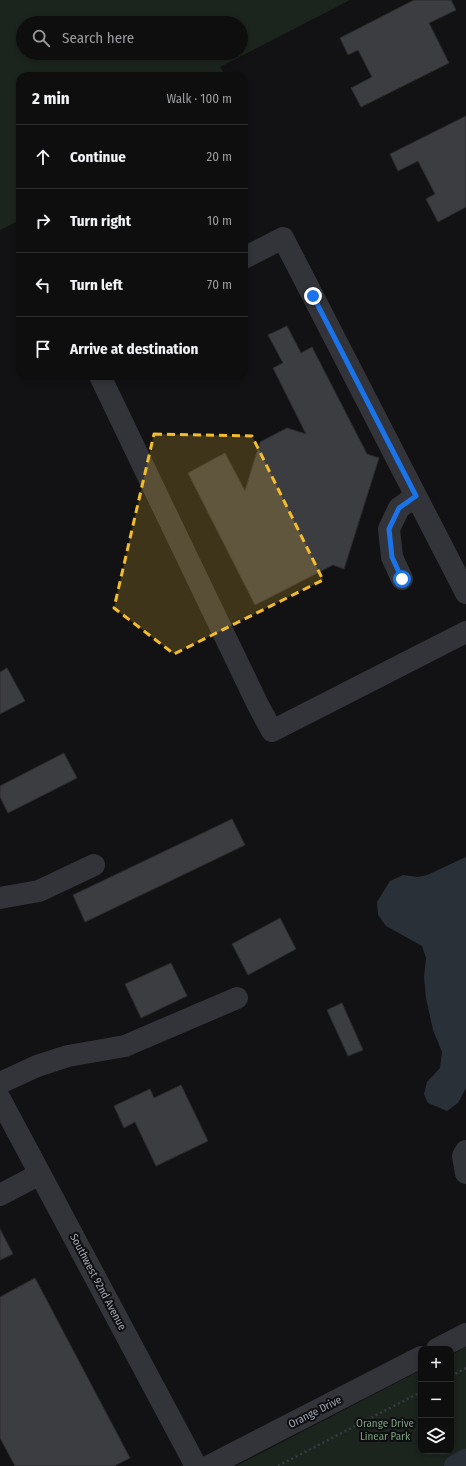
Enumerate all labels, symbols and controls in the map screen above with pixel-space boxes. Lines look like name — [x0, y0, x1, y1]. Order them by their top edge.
search box — [16, 16, 248, 60]
icon: search — [30, 27, 52, 49]
text: Search here — [62, 29, 134, 47]
text: 2 min — [32, 88, 70, 109]
text: Walk · 100 m — [166, 91, 232, 106]
icon: ahead — [32, 146, 54, 168]
text: Continue — [70, 148, 126, 166]
text: 20 m — [206, 149, 232, 164]
icon: right — [32, 210, 54, 232]
text: Turn right — [70, 212, 131, 230]
text: 10 m — [207, 213, 232, 228]
icon: left — [32, 274, 54, 296]
text: Turn left — [70, 276, 123, 294]
text: 70 m — [207, 277, 232, 292]
route end — [304, 287, 322, 305]
icon: arrive — [32, 338, 54, 360]
text: Arrive at destination — [70, 340, 198, 358]
route start — [393, 570, 411, 588]
street label: Southwest 92nd Avenue — [67, 1232, 129, 1332]
map controls — [418, 1346, 454, 1454]
button: + — [418, 1346, 454, 1382]
button: − — [418, 1382, 454, 1418]
street label: Orange Drive — [286, 1393, 344, 1431]
park label: Orange Drive Linear Park — [356, 1417, 414, 1443]
button: layers — [418, 1418, 454, 1454]

